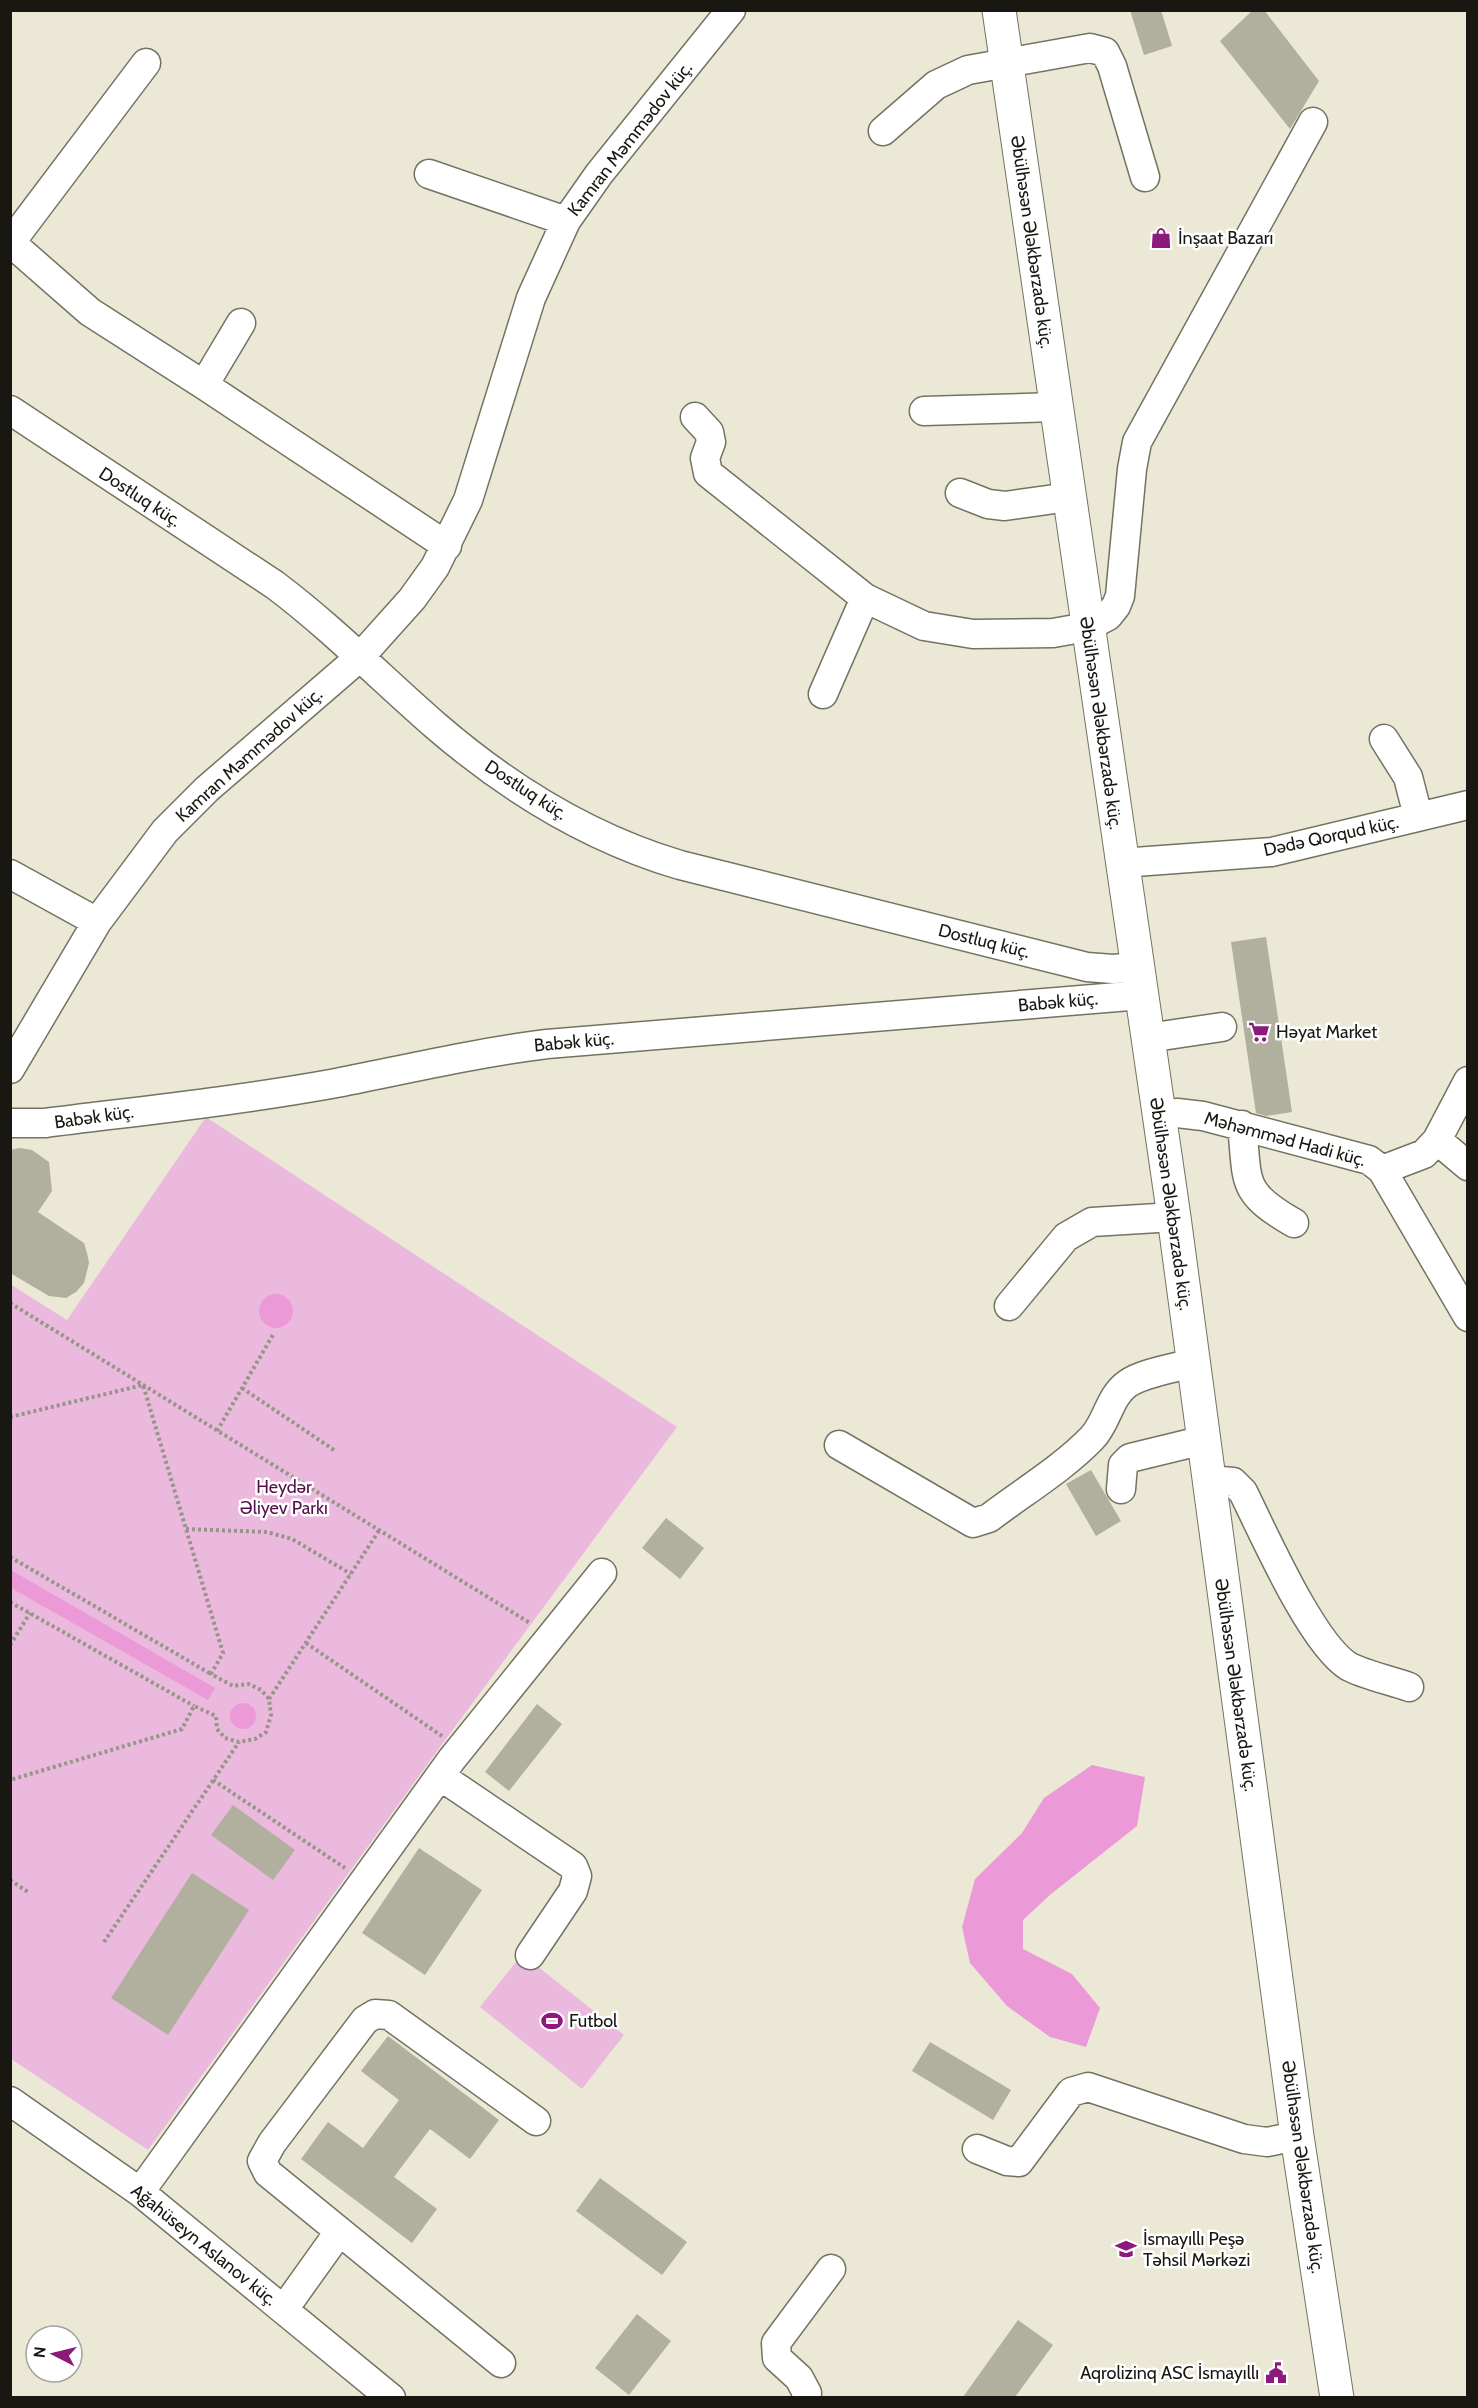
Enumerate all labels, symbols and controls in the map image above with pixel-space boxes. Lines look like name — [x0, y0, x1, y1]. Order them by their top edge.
street label: Kamran Məmmədov küç. — [563, 58, 697, 220]
street label: Əbülhəsən Ələkbərzadə küç. — [1006, 134, 1058, 350]
shop icon: İnşaat Bazarı — [1149, 226, 1173, 250]
place label: İnşaat Bazarı — [1178, 227, 1273, 249]
street label: Dostluq küç. — [95, 462, 185, 532]
street label: Əbülhəsən Ələkbərzadə küç. — [1075, 615, 1127, 831]
street label: Kamran Məmmədov küç. — [171, 683, 327, 827]
street label: Dostluq küç. — [481, 755, 571, 825]
street label: Dədə Qorqud küç. — [1261, 811, 1401, 861]
street label: Dostluq küç. — [936, 919, 1032, 963]
street label: Babək küç. — [1017, 988, 1099, 1016]
supermarket icon: Həyat Market — [1247, 1020, 1271, 1044]
place label: Həyat Market — [1276, 1021, 1377, 1043]
street label: Babək küç. — [533, 1028, 615, 1056]
street label: Əbülhəsən Ələkbərzadə küç. — [1145, 1096, 1197, 1312]
street label: Babək küç. — [53, 1101, 135, 1133]
street label: Məhəmməd Hadi küç. — [1202, 1107, 1368, 1171]
park label: Heydər Əliyev Parkı — [240, 1476, 328, 1519]
street label: Əbülhəsən Ələkbərzadə küç. — [1210, 1577, 1262, 1793]
sports icon: Futbol — [540, 2009, 564, 2033]
place label: Futbol — [569, 2010, 618, 2032]
street label: Əbülhəsən Ələkbərzadə küç. — [1277, 2059, 1329, 2275]
street label: Ağahüseyn Aslanov küç. — [127, 2179, 281, 2311]
place label: İsmayıllı Peşə Təhsil Mərkəzi — [1143, 2228, 1250, 2271]
school or university icon: İsmayıllı Peşə Təhsil Mərkəzi — [1114, 2237, 1138, 2261]
north arrow — [24, 2324, 84, 2384]
text: N — [29, 2345, 50, 2359]
public building icon: Aqrolizinq ASC İsmayıllı — [1264, 2361, 1288, 2385]
place label: Aqrolizinq ASC İsmayıllı — [1080, 2362, 1259, 2384]

